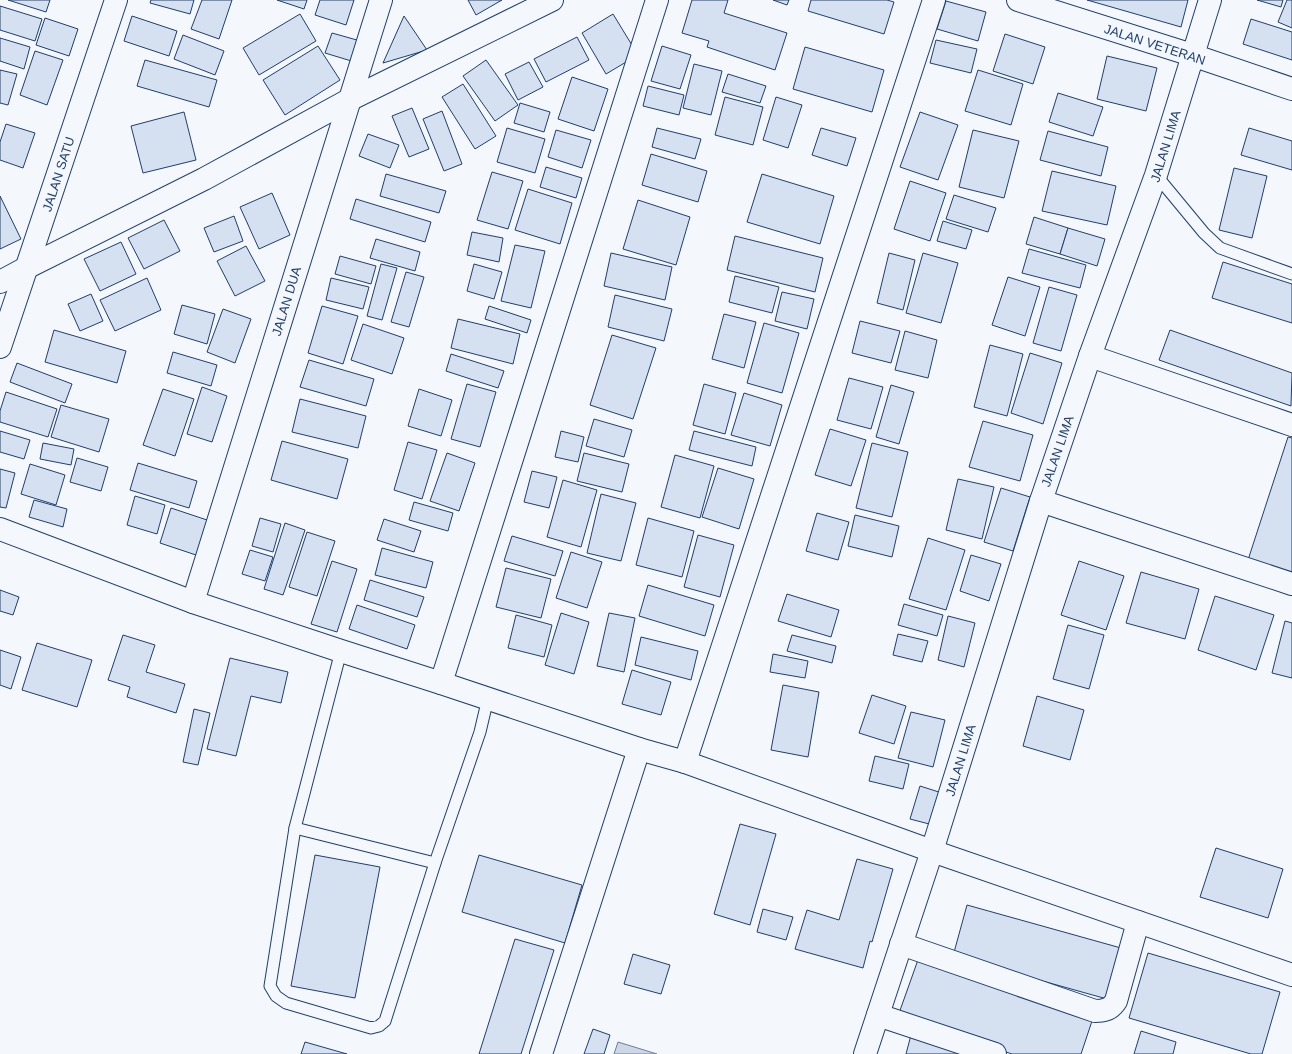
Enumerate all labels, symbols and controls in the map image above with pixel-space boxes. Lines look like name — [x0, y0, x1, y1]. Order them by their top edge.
street label: JALAN VETERAN — [1102, 21, 1207, 68]
street label: JALAN LIMA — [1147, 108, 1184, 184]
street label: JALAN SATU — [39, 135, 78, 213]
street label: JALAN DUA — [269, 264, 304, 338]
street label: JALAN LIMA — [1038, 413, 1077, 489]
street label: JALAN LIMA — [942, 722, 979, 798]

